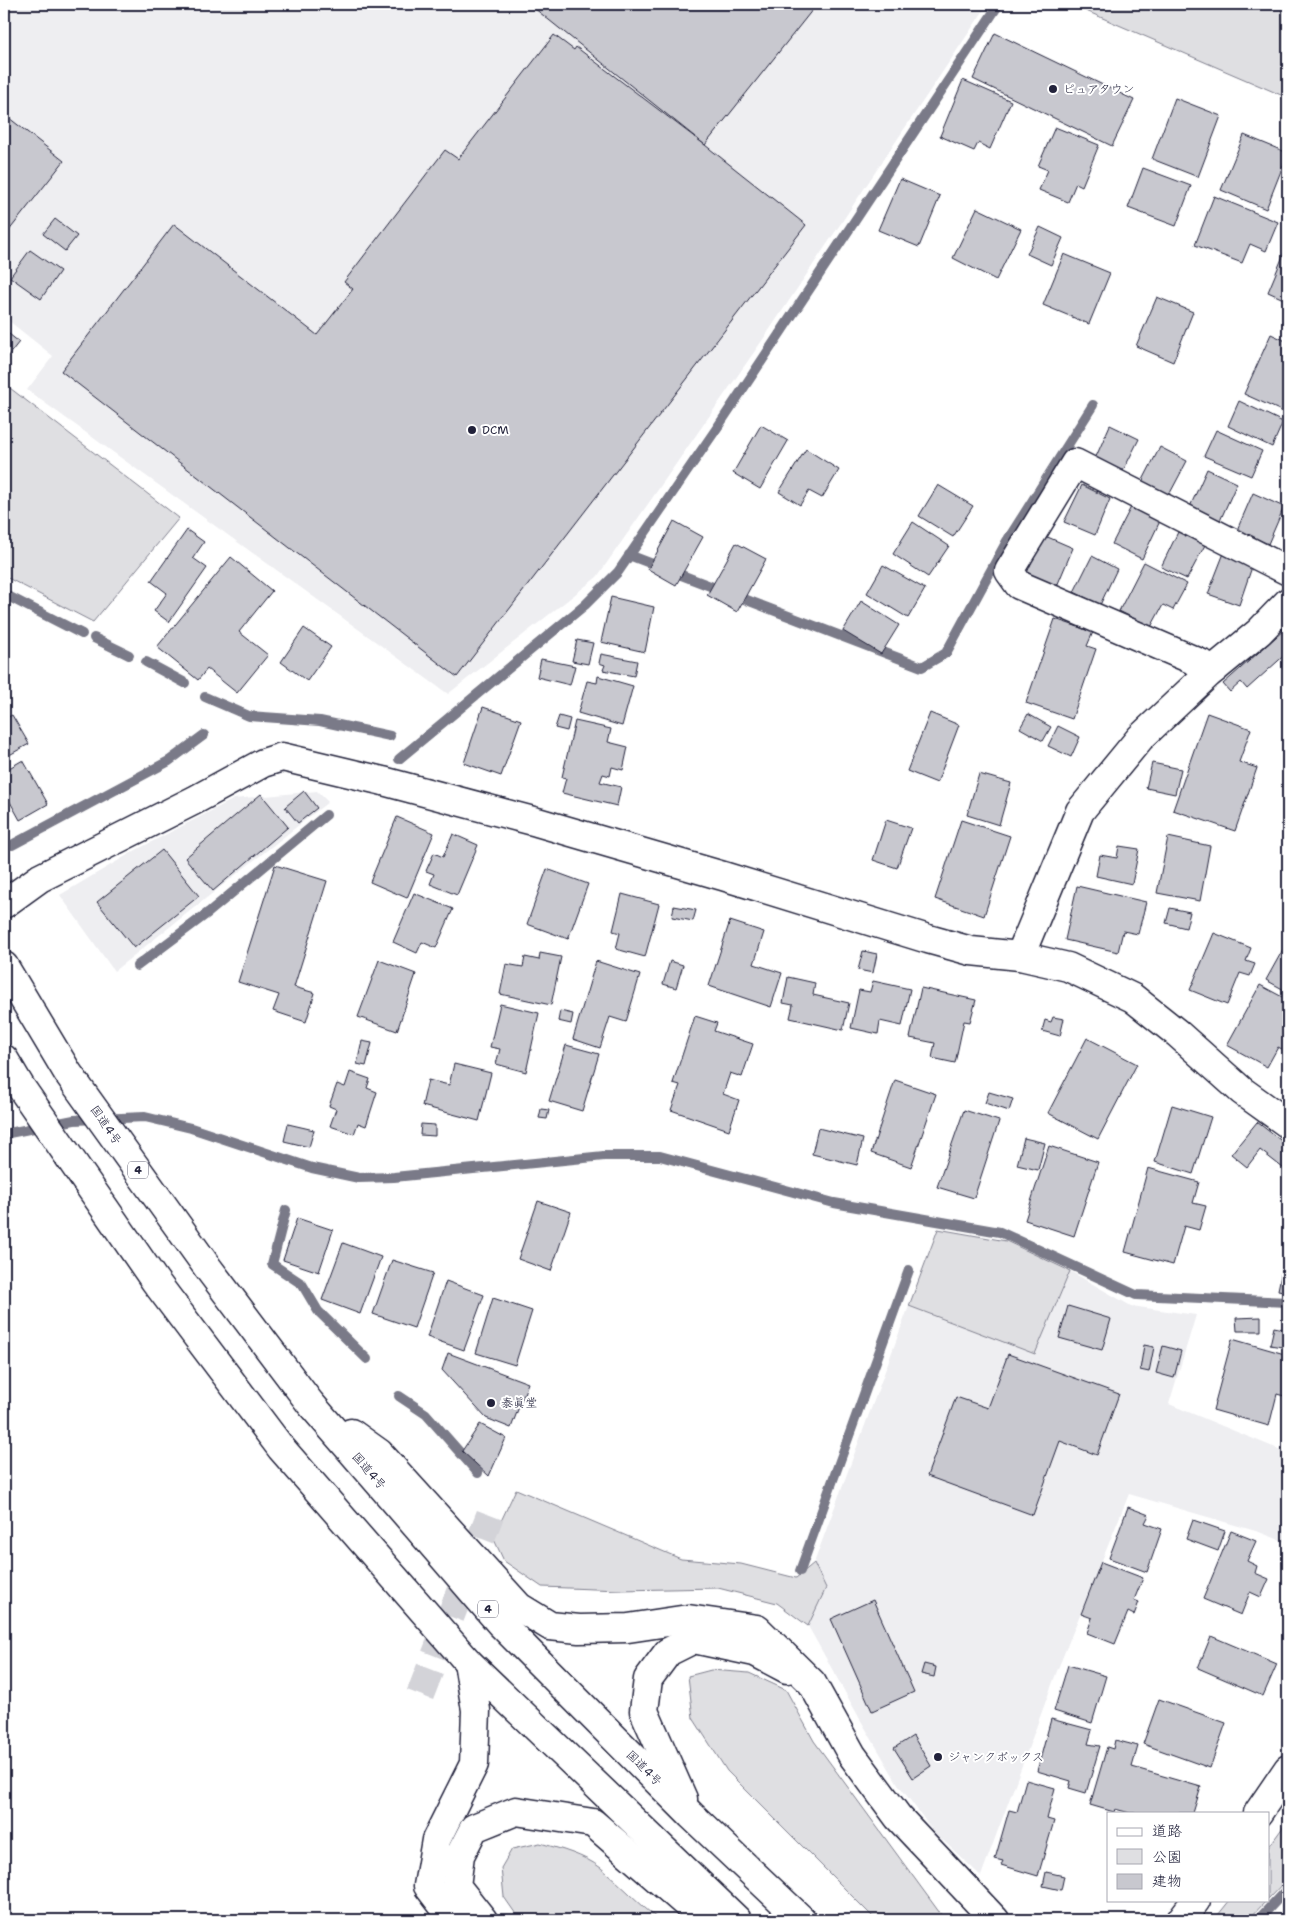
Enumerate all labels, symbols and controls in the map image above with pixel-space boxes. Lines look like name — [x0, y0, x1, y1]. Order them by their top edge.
place label: ピュアタウン — [1063, 81, 1135, 97]
marker: ピュアタウン — [1047, 83, 1059, 95]
place label: DCM — [482, 422, 509, 438]
marker: DCM — [466, 424, 478, 436]
street label: 国道4号 — [87, 1102, 125, 1148]
road number: 4 — [128, 1162, 148, 1178]
place label: 泰眞堂 — [501, 1395, 537, 1411]
marker: 泰眞堂 — [485, 1397, 497, 1409]
street label: 国道4号 — [348, 1449, 390, 1493]
road number: 4 — [478, 1600, 498, 1618]
street label: 国道4号 — [623, 1747, 665, 1789]
place label: ジャンクボックス — [948, 1749, 1044, 1765]
marker: ジャンクボックス — [932, 1751, 944, 1763]
legend — [1107, 1812, 1270, 1902]
text: 道路 — [1152, 1821, 1182, 1841]
text: 公園 — [1152, 1847, 1182, 1867]
text: 建物 — [1152, 1871, 1182, 1891]

